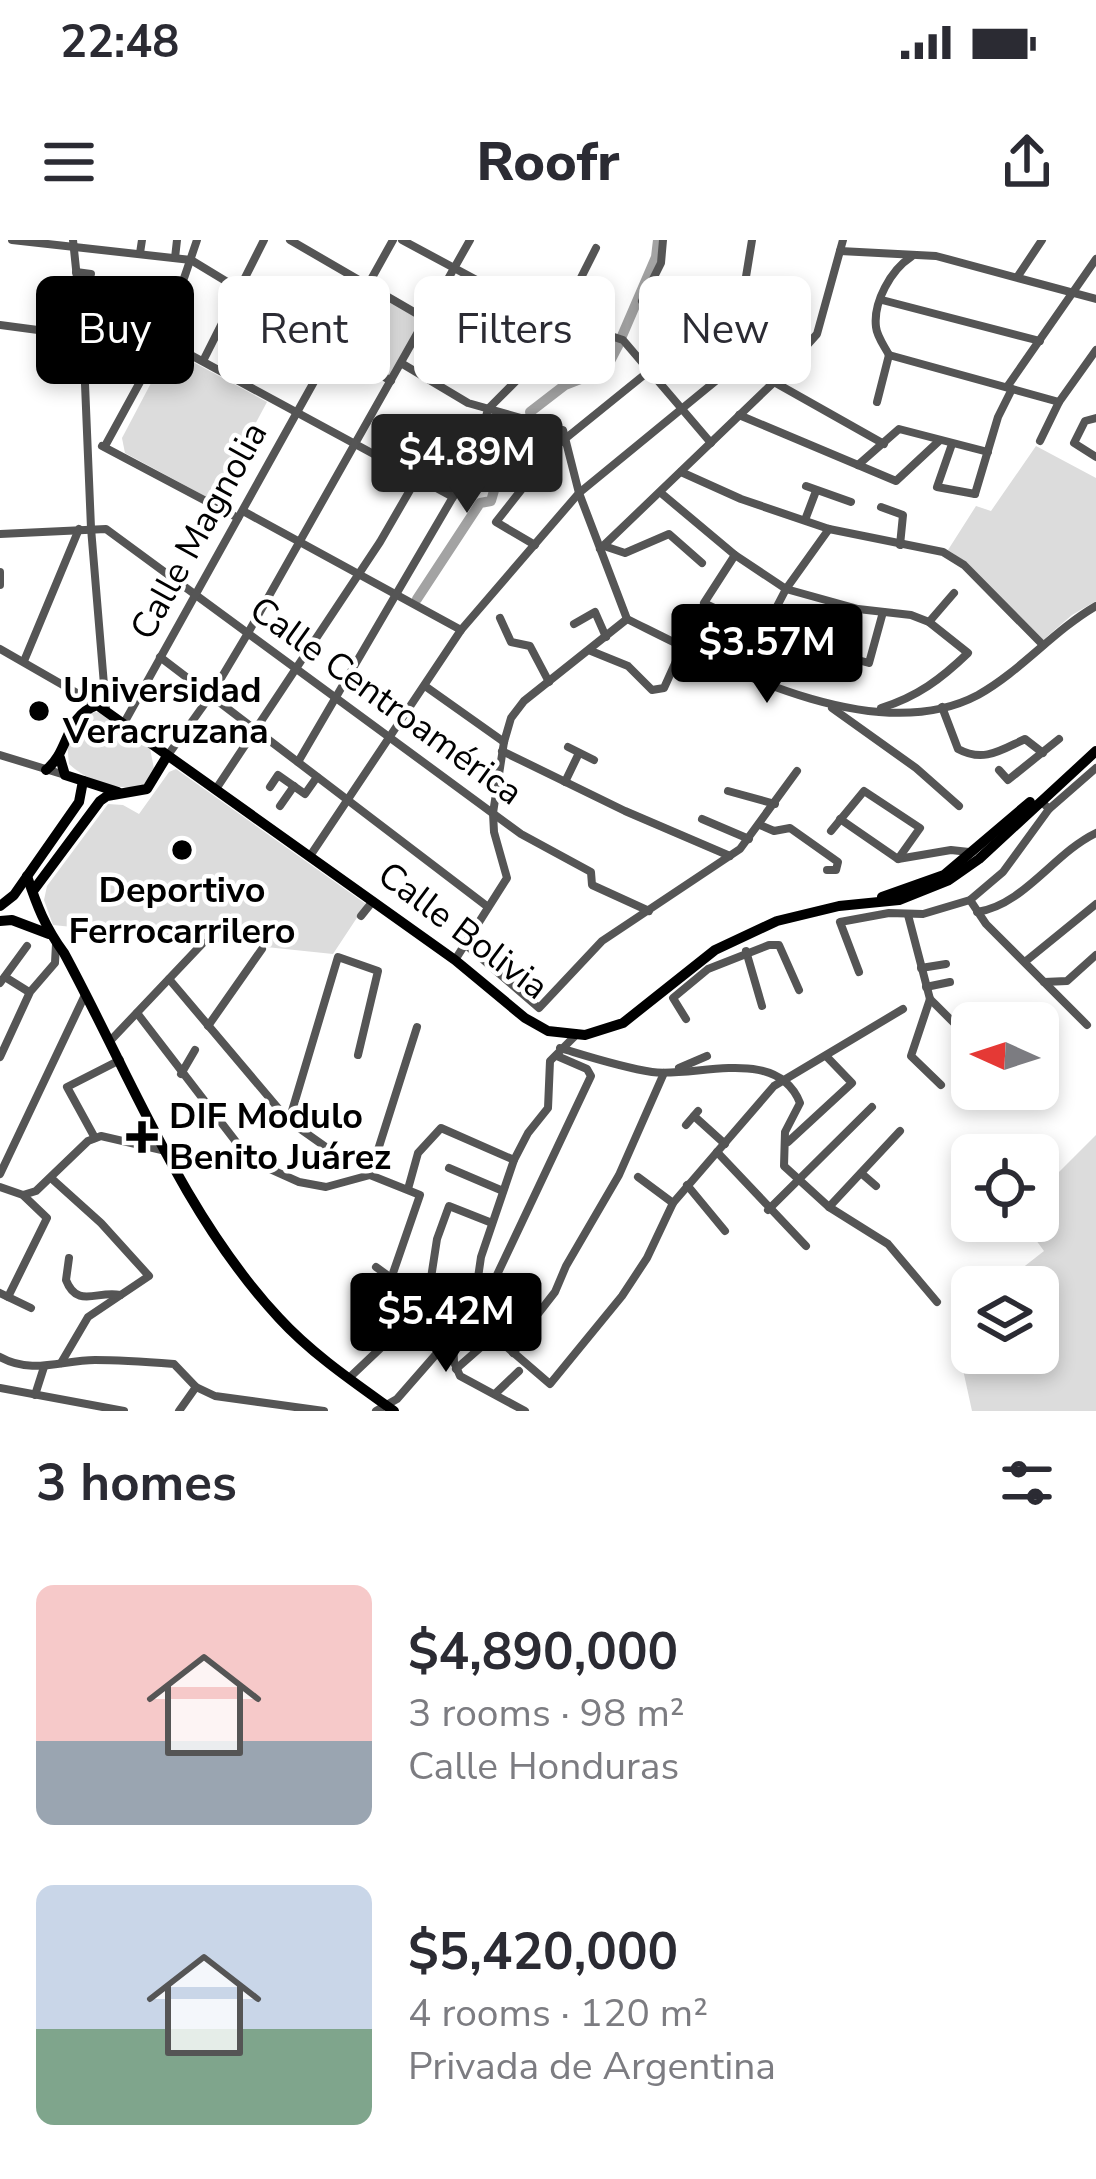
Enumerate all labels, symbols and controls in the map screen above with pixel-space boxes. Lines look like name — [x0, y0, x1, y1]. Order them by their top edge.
text: 22:48 — [60, 12, 179, 73]
text: Roofr — [476, 125, 620, 199]
icon: menu — [36, 129, 102, 195]
icon: share — [994, 129, 1060, 195]
chip: Buy — [36, 276, 194, 384]
chip: Rent — [218, 276, 390, 384]
chip: Filters — [414, 276, 615, 384]
chip: New — [639, 276, 811, 384]
street label: Calle Magnolia — [119, 413, 279, 649]
pin: $4.89M — [369, 414, 565, 516]
text: $4.89M — [398, 426, 536, 479]
street label: Calle Centroamérica — [240, 585, 532, 817]
pin: $3.57M — [669, 604, 865, 706]
text: $3.57M — [698, 616, 836, 669]
place label: Universidad Veracruzana — [62, 666, 269, 756]
marker: Universidad Veracruzana — [26, 698, 52, 724]
marker: Deportivo Ferrocarrilero — [169, 837, 195, 863]
street label: Calle Bolivia — [368, 851, 558, 1011]
place label: Deportivo Ferrocarrilero — [68, 866, 296, 956]
north arrow — [951, 1002, 1059, 1110]
map controls — [951, 1002, 1059, 1374]
place label: DIF Modulo Benito Juárez — [169, 1092, 391, 1182]
marker: DIF Modulo Benito Juárez — [126, 1121, 158, 1153]
button: locate — [951, 1134, 1059, 1242]
button: layers — [951, 1266, 1059, 1374]
pin: $5.42M — [348, 1273, 544, 1375]
text: $5.42M — [377, 1285, 515, 1338]
text: 3 homes — [36, 1448, 237, 1518]
icon: filters — [994, 1450, 1060, 1516]
text: $4,890,000 — [408, 1617, 678, 1687]
icon: home — [132, 1633, 276, 1777]
text: 3 rooms · 98 m² — [408, 1687, 685, 1740]
text: Calle Honduras — [408, 1740, 679, 1793]
text: $5,420,000 — [408, 1917, 678, 1987]
icon: home — [132, 1933, 276, 2077]
text: 4 rooms · 120 m² — [408, 1987, 708, 2040]
text: Privada de Argentina — [408, 2040, 776, 2093]

